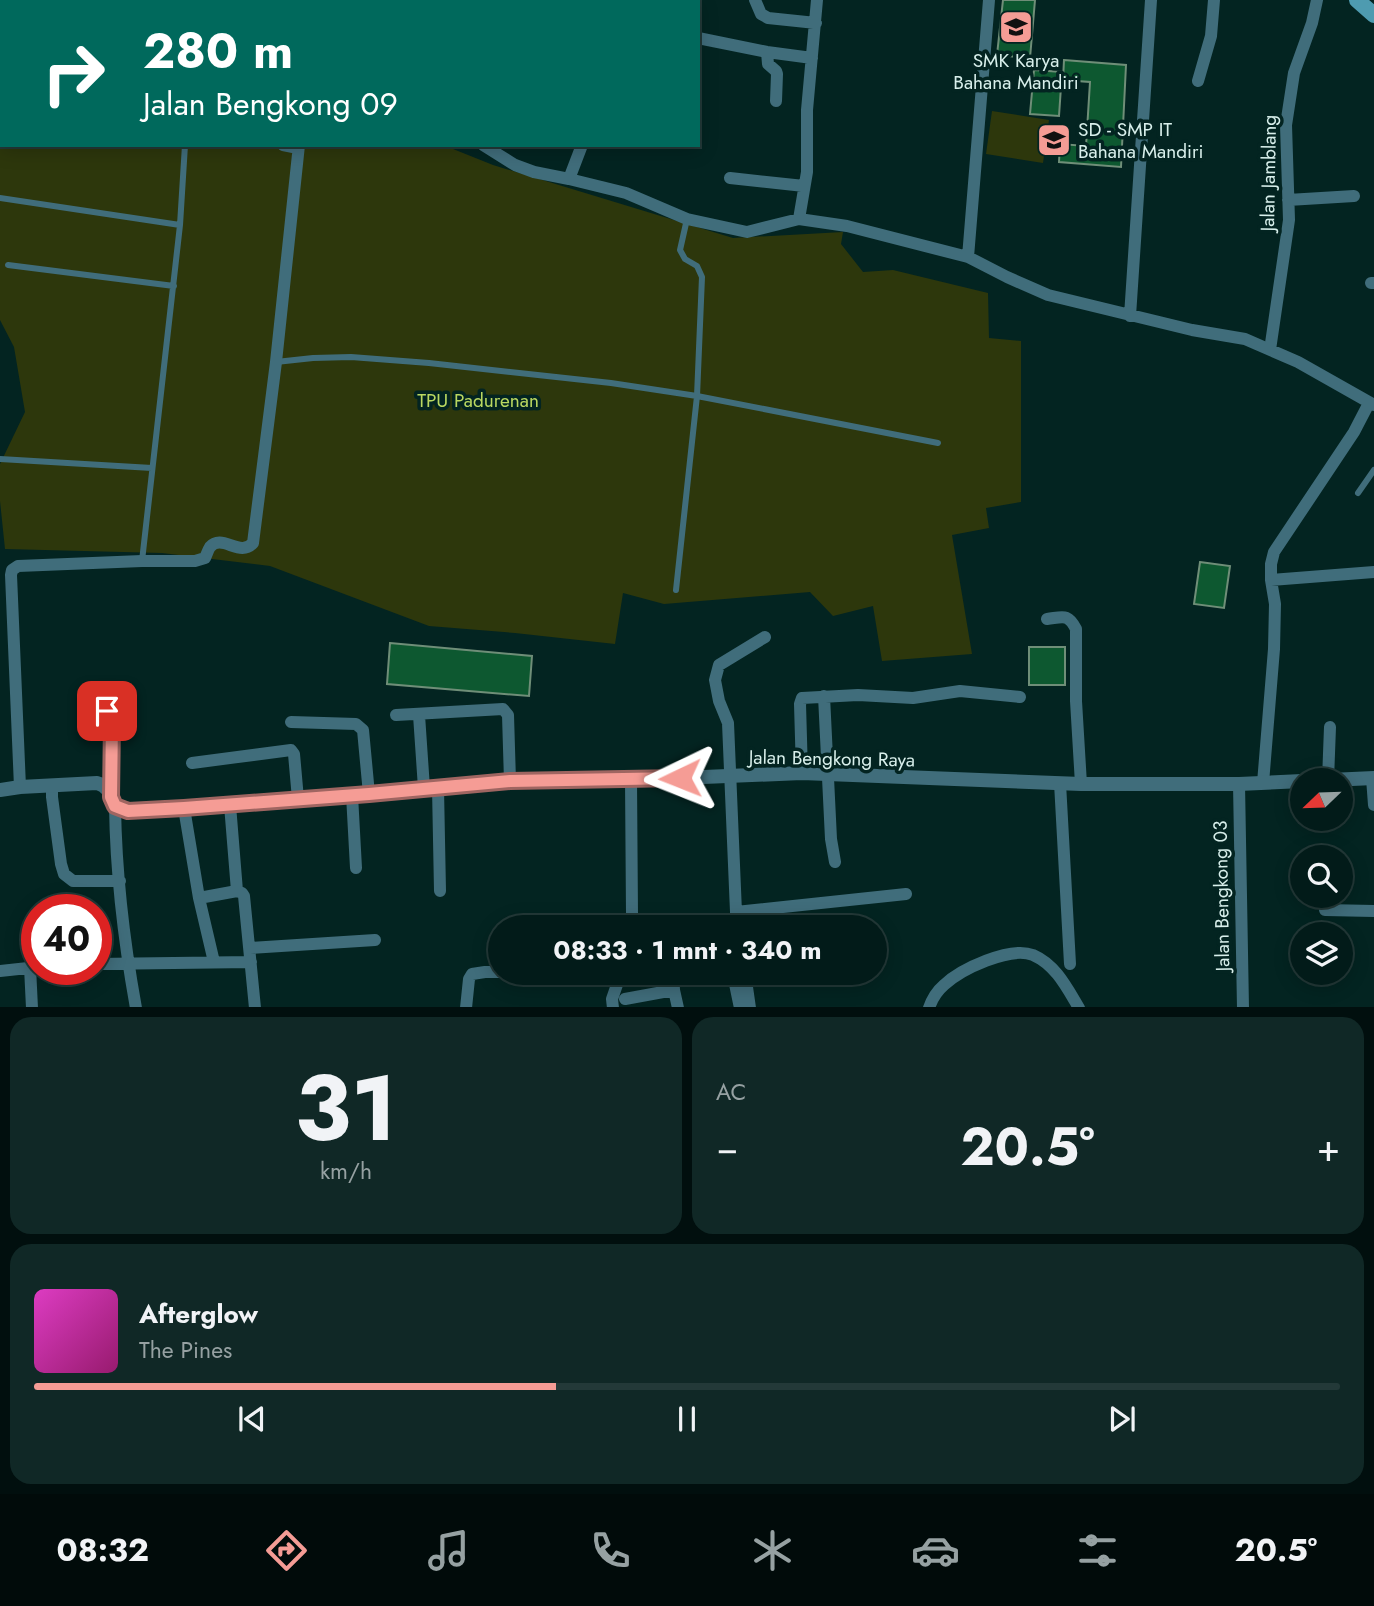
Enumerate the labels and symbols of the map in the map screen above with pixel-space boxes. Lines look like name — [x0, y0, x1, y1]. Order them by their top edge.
school or university icon: SMK Karya Bahana Mandiri — [997, 8, 1035, 46]
place label: SMK Karya Bahana Mandiri — [953, 47, 1079, 96]
street label: Jalan Jamblang — [1254, 115, 1283, 235]
place label: SD - SMP IT Bahana Mandiri — [1078, 116, 1203, 165]
school or university icon: SD - SMP IT Bahana Mandiri — [1035, 121, 1073, 159]
park label: TPU Padurenan — [417, 387, 539, 414]
pin — [77, 681, 137, 741]
position arrow — [643, 741, 717, 815]
street label: Jalan Bengkong Raya — [746, 743, 915, 773]
north arrow — [1290, 768, 1353, 831]
street label: Jalan Bengkong 03 — [1207, 820, 1236, 975]
speed limit sign: 40 — [21, 894, 112, 985]

